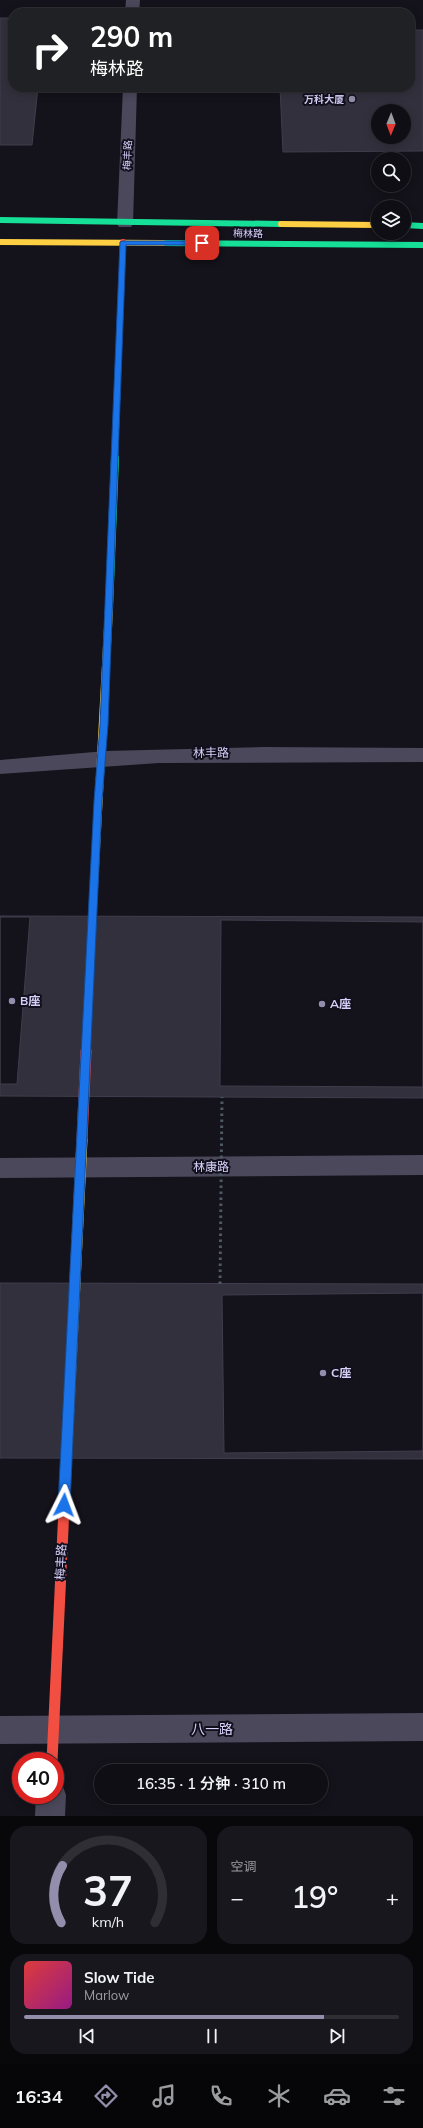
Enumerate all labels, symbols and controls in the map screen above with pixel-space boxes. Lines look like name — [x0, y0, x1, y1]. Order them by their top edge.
text: 290 m — [90, 19, 173, 54]
icon: right — [24, 24, 76, 76]
text: 梅林路 — [90, 57, 144, 80]
place label: 万科大厦 — [304, 93, 344, 106]
marker: 万科大厦 — [347, 94, 357, 104]
north arrow — [371, 104, 411, 144]
map controls — [371, 104, 411, 240]
street label: 梅丰路 — [120, 140, 135, 170]
button: search — [371, 152, 411, 192]
button: layers — [371, 200, 411, 240]
pin — [185, 226, 219, 260]
street label: 梅林路 — [233, 227, 263, 240]
icon: arrive — [191, 232, 213, 254]
street label: 林丰路 — [193, 745, 229, 760]
place label: B座 — [20, 993, 40, 1008]
marker: B座 — [7, 996, 17, 1006]
place label: A座 — [330, 996, 351, 1011]
marker: A座 — [317, 999, 327, 1009]
street label: 林康路 — [193, 1159, 229, 1174]
place label: C座 — [331, 1365, 351, 1380]
marker: C座 — [318, 1368, 328, 1378]
position arrow — [43, 1484, 85, 1526]
street label: 梅丰路 — [52, 1544, 69, 1580]
street label: 八一路 — [191, 1720, 233, 1738]
speed limit sign: 40 — [12, 1752, 64, 1804]
text: 16:35 · 1 分钟 · 310 m — [136, 1774, 286, 1793]
text: 空调 — [231, 1858, 257, 1874]
text: 37 — [83, 1864, 133, 1916]
text: 19° — [291, 1878, 338, 1916]
text: − — [231, 1884, 244, 1912]
text: + — [386, 1884, 399, 1912]
text: km/h — [92, 1913, 124, 1931]
text: Slow Tide — [84, 1968, 154, 1987]
text: Marlow — [84, 1987, 129, 2003]
icon: previous — [76, 2025, 98, 2047]
icon: pause — [201, 2025, 223, 2047]
icon: next — [326, 2025, 348, 2047]
icon: directions — [92, 2082, 120, 2110]
icon: music — [150, 2082, 178, 2110]
icon: phone — [207, 2082, 235, 2110]
icon: climate — [265, 2082, 293, 2110]
icon: car — [323, 2082, 351, 2110]
icon: filters — [380, 2082, 408, 2110]
text: 16:34 — [15, 2085, 62, 2108]

